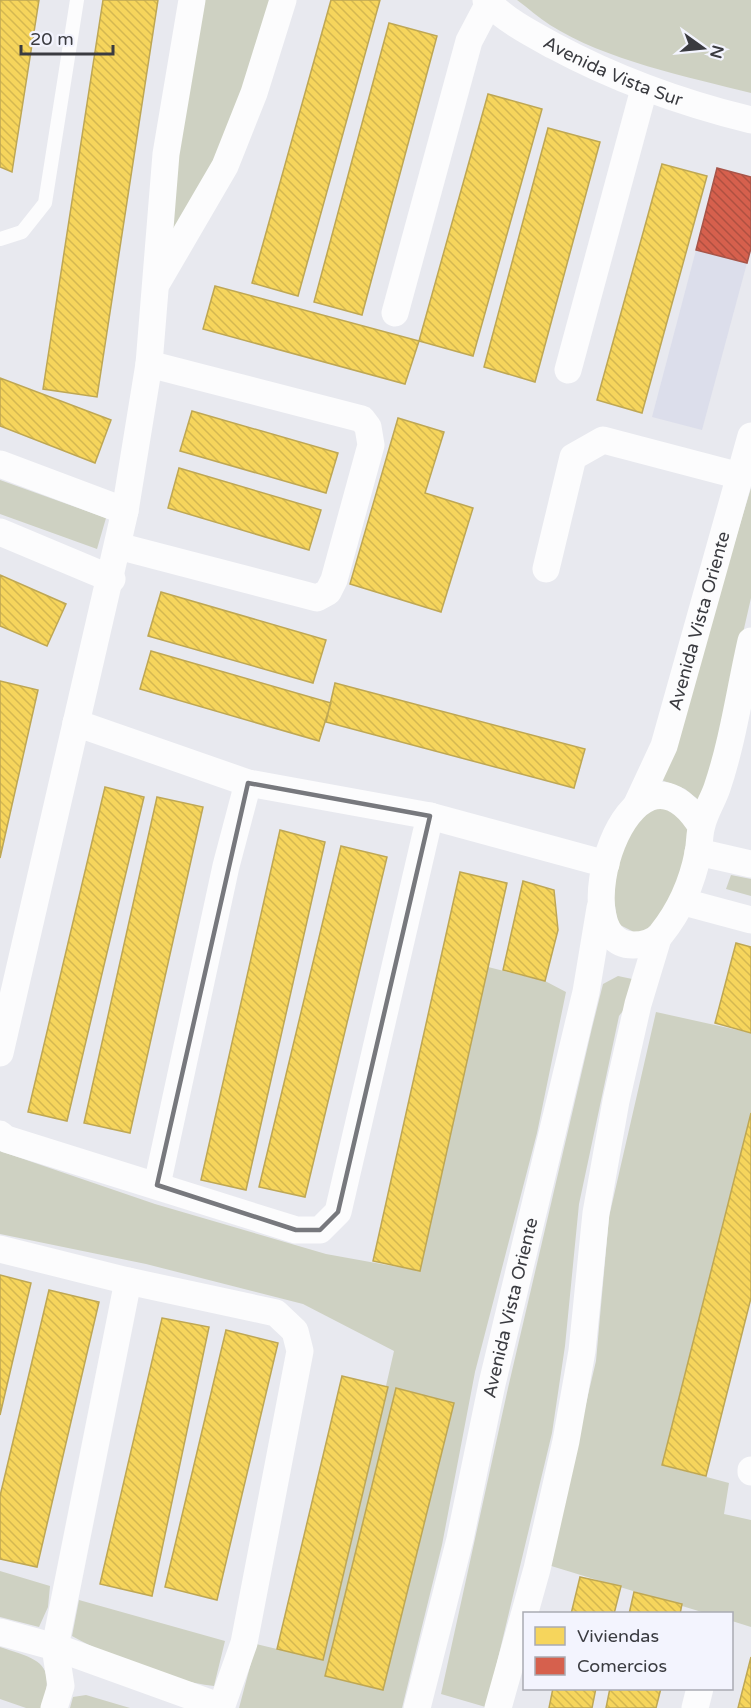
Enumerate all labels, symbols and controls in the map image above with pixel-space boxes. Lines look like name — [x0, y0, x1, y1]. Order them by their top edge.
scale bar — [21, 18, 112, 56]
north arrow — [673, 18, 733, 78]
text: 20 m — [30, 28, 74, 50]
street label: Avenida Vista Sur — [540, 31, 686, 111]
text: N — [705, 43, 728, 60]
street label: Avenida Vista Oriente — [664, 529, 735, 713]
street label: Avenida Vista Oriente — [478, 1215, 543, 1400]
legend — [523, 1612, 733, 1690]
text: Viviendas — [577, 1625, 659, 1647]
text: Comercios — [577, 1655, 667, 1677]

